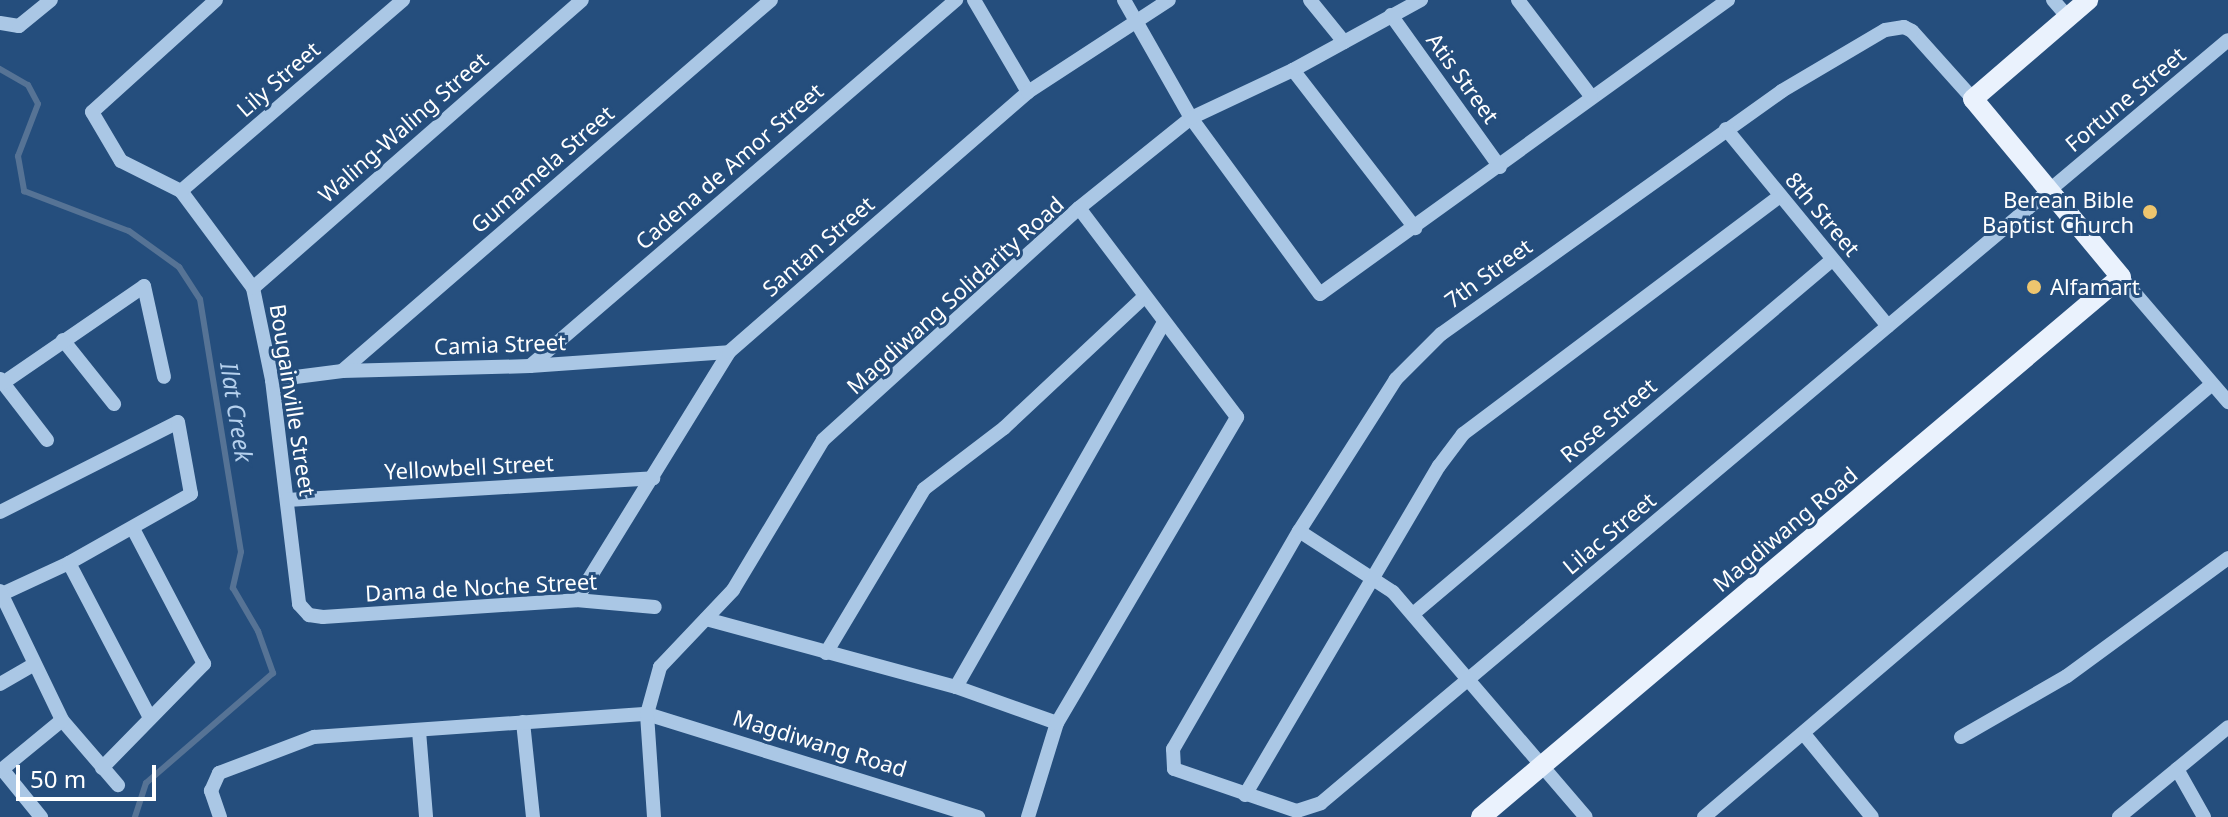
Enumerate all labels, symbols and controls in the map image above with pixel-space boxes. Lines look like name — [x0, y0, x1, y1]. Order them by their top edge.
street label: Atis Street — [1421, 28, 1505, 128]
street label: Lily Street — [231, 36, 325, 122]
street label: Fortune Street — [2060, 41, 2190, 157]
street label: Waling-Waling Street — [313, 46, 493, 208]
street label: Cadena de Amor Street — [630, 77, 828, 255]
street label: Gumamela Street — [465, 100, 619, 238]
street label: 8th Street — [1780, 167, 1866, 261]
place label: Berean Bible Baptist Church — [1982, 186, 2134, 238]
street label: Santan Street — [757, 190, 879, 302]
street label: Magdiwang Solidarity Road — [841, 191, 1069, 399]
marker: Berean Bible Baptist Church — [2141, 203, 2159, 221]
street label: 7th Street — [1439, 233, 1537, 313]
place label: Alfamart — [2050, 274, 2140, 300]
marker: Alfamart — [2025, 278, 2043, 296]
street label: Bougainville Street — [265, 302, 321, 498]
street label: Camia Street — [434, 329, 566, 359]
water label: Ilat Creek — [215, 360, 259, 464]
street label: Rose Street — [1555, 372, 1661, 468]
street label: Yellowbell Street — [384, 449, 554, 485]
street label: Magdiwang Road — [1707, 461, 1863, 597]
street label: Lilac Street — [1557, 487, 1661, 579]
street label: Dama de Noche Street — [364, 568, 598, 606]
street label: Magdiwang Road — [730, 704, 910, 782]
scale bar — [20, 749, 160, 799]
text: 50 m — [30, 762, 86, 795]

